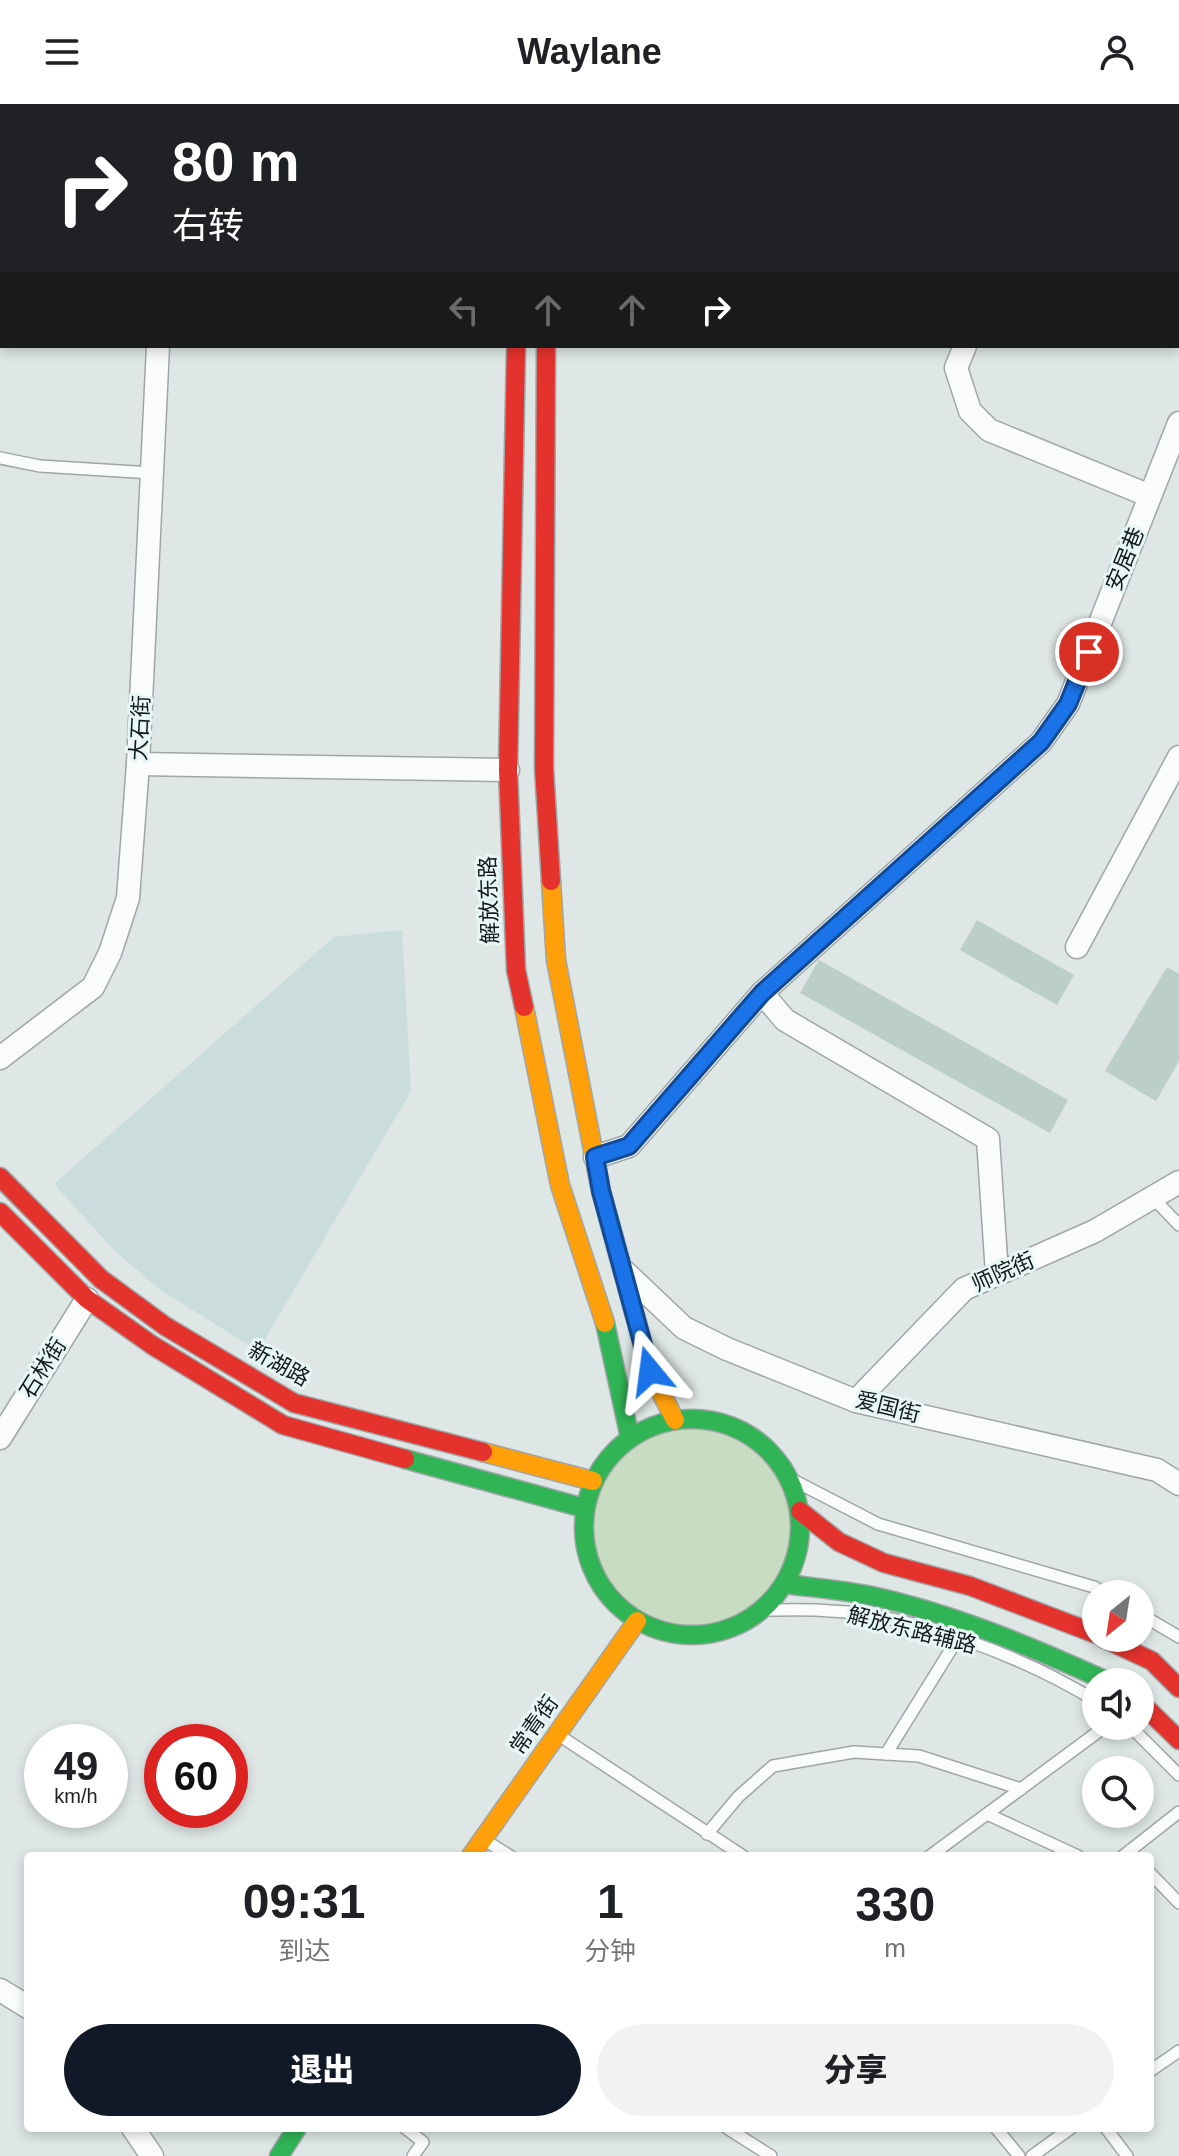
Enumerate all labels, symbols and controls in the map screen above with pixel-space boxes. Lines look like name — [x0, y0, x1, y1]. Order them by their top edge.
icon: menu — [40, 30, 84, 74]
icon: person — [1095, 30, 1139, 74]
text: Waylane — [517, 31, 662, 72]
text: 80 m — [172, 130, 300, 193]
icon: right — [40, 136, 144, 240]
text: 右转 — [172, 205, 244, 246]
icon: left — [442, 288, 486, 332]
icon: ahead — [526, 288, 570, 332]
icon: ahead — [610, 288, 654, 332]
icon: right — [694, 288, 738, 332]
street label: 安居巷 — [1101, 524, 1149, 594]
pin — [1055, 618, 1123, 686]
icon: arrive — [1067, 630, 1111, 674]
street label: 大石街 — [126, 694, 154, 762]
street label: 解放东路 — [475, 856, 503, 944]
street label: 师院街 — [968, 1247, 1038, 1297]
position arrow — [608, 1329, 692, 1413]
street label: 石林街 — [15, 1333, 71, 1403]
street label: 新湖路 — [244, 1337, 314, 1391]
street label: 爱国街 — [853, 1387, 923, 1427]
north arrow — [1082, 1580, 1154, 1652]
map controls — [1082, 1580, 1154, 1828]
street label: 解放东路辅路 — [845, 1602, 979, 1658]
button: sound — [1082, 1668, 1154, 1740]
street label: 常青街 — [505, 1691, 563, 1759]
speed limit sign: 60 — [144, 1724, 248, 1828]
text: 49 — [54, 1744, 98, 1788]
button: search — [1082, 1756, 1154, 1828]
text: km/h — [54, 1785, 98, 1807]
text: 09:31 — [243, 1875, 366, 1928]
text: 1 — [597, 1875, 624, 1928]
text: 330 — [855, 1878, 935, 1931]
text: m — [884, 1933, 906, 1963]
text: 到达 — [278, 1936, 330, 1966]
text: 分钟 — [584, 1936, 636, 1966]
button: 退出 — [64, 2024, 581, 2116]
button: 分享 — [597, 2024, 1114, 2116]

